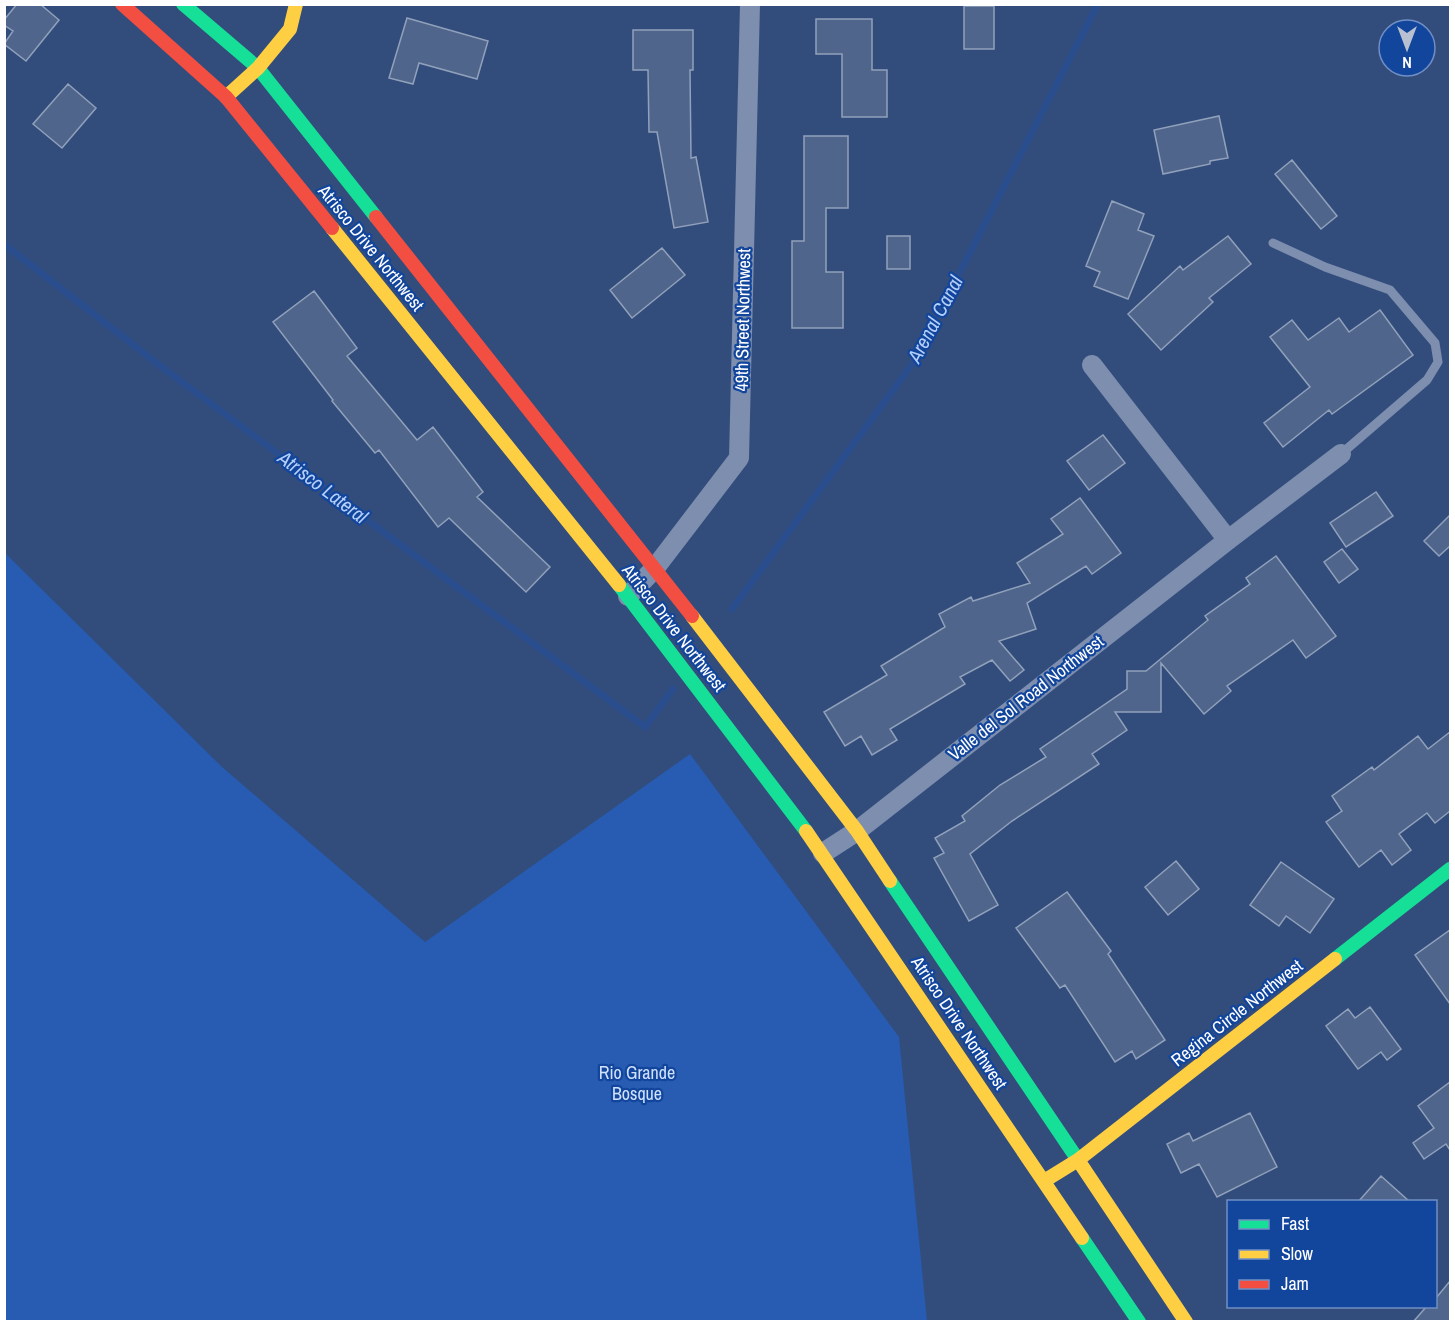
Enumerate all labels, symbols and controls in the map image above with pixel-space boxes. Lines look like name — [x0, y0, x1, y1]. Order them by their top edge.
north arrow — [1377, 18, 1437, 78]
text: N — [1402, 52, 1412, 74]
street label: Atrisco Drive Northwest — [312, 178, 430, 316]
street label: 49th Street Northwest — [729, 248, 756, 392]
water label: Arenal Canal — [900, 270, 969, 368]
water label: Atrisco Lateral — [272, 443, 374, 529]
street label: Atrisco Drive Northwest — [616, 558, 732, 697]
street label: Valle del Sol Road Northwest — [943, 629, 1109, 766]
street label: Atrisco Drive Northwest — [905, 950, 1013, 1094]
street label: Regina Circle Northwest — [1166, 953, 1308, 1072]
park label: Rio Grande Bosque — [599, 1060, 675, 1106]
legend — [1227, 1200, 1437, 1308]
text: Fast — [1281, 1211, 1309, 1236]
text: Slow — [1281, 1241, 1313, 1266]
text: Jam — [1281, 1271, 1309, 1296]

